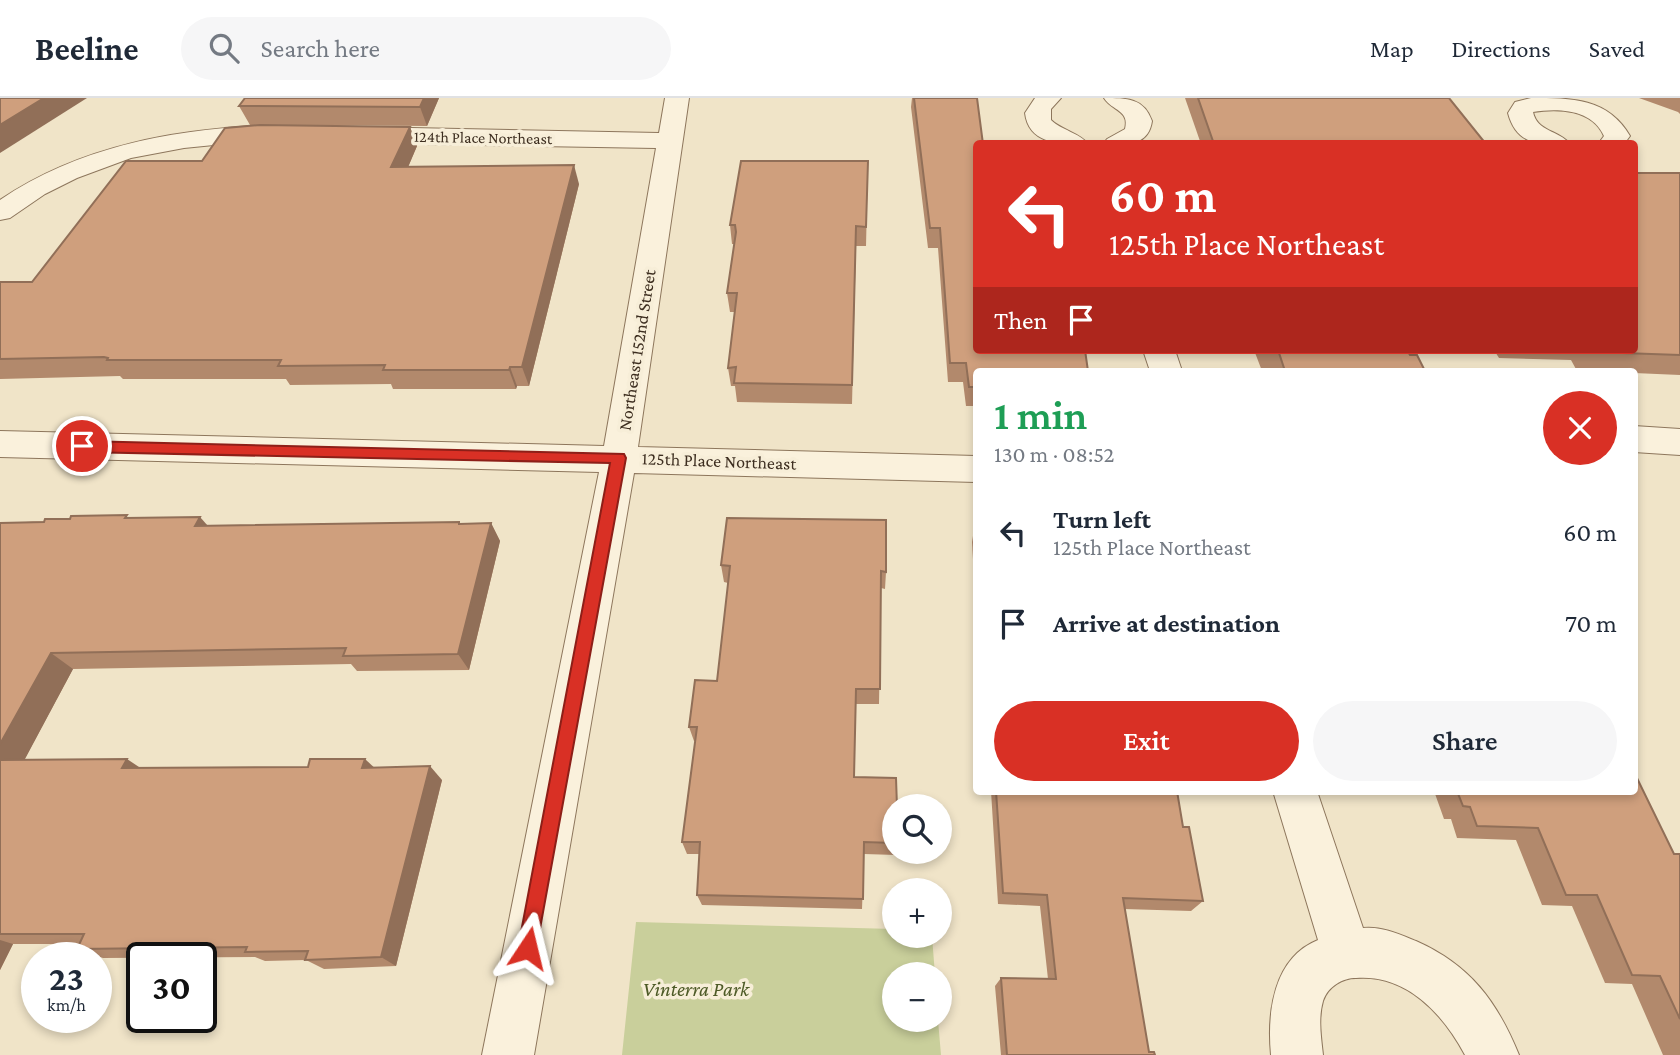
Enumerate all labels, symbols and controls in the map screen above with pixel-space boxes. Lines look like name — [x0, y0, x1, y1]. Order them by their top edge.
search box — [181, 17, 671, 80]
icon: search — [205, 29, 243, 67]
text: Beeline — [35, 30, 139, 67]
text: Search here — [261, 34, 380, 63]
text: Map — [1370, 35, 1414, 62]
text: Directions — [1452, 35, 1551, 62]
text: Saved — [1589, 35, 1645, 62]
street label: 124th Place Northeast — [414, 128, 553, 147]
icon: left — [994, 168, 1085, 259]
text: 60 m — [1109, 168, 1216, 223]
text: 125th Place Northeast — [1109, 226, 1384, 262]
street label: Northeast 152nd Street — [614, 267, 660, 432]
icon: arrive — [1062, 301, 1100, 339]
text: Then — [994, 306, 1048, 335]
text: 1 min — [994, 391, 1087, 438]
button: close — [1543, 391, 1617, 465]
pin — [52, 416, 112, 476]
icon: arrive — [63, 427, 101, 465]
text: 130 m · 08:52 — [994, 441, 1114, 467]
street label: 125th Place Northeast — [641, 448, 798, 474]
text: Turn left — [1053, 505, 1151, 534]
icon: left — [994, 514, 1032, 552]
text: 60 m — [1563, 518, 1617, 547]
text: 125th Place Northeast — [1053, 534, 1251, 560]
icon: arrive — [994, 605, 1032, 643]
text: Arrive at destination — [1053, 609, 1280, 638]
text: 70 m — [1565, 609, 1617, 638]
button: Exit — [994, 701, 1299, 781]
button: Share — [1313, 701, 1617, 781]
map controls — [882, 794, 952, 1032]
button: search — [882, 794, 952, 864]
button: + — [882, 878, 952, 948]
position arrow — [491, 911, 565, 985]
speed limit sign: 30 — [126, 942, 217, 1033]
text: 23 — [49, 959, 84, 998]
button: − — [882, 962, 952, 1032]
park label: Vinterra Park — [643, 977, 750, 1001]
text: km/h — [47, 995, 86, 1015]

